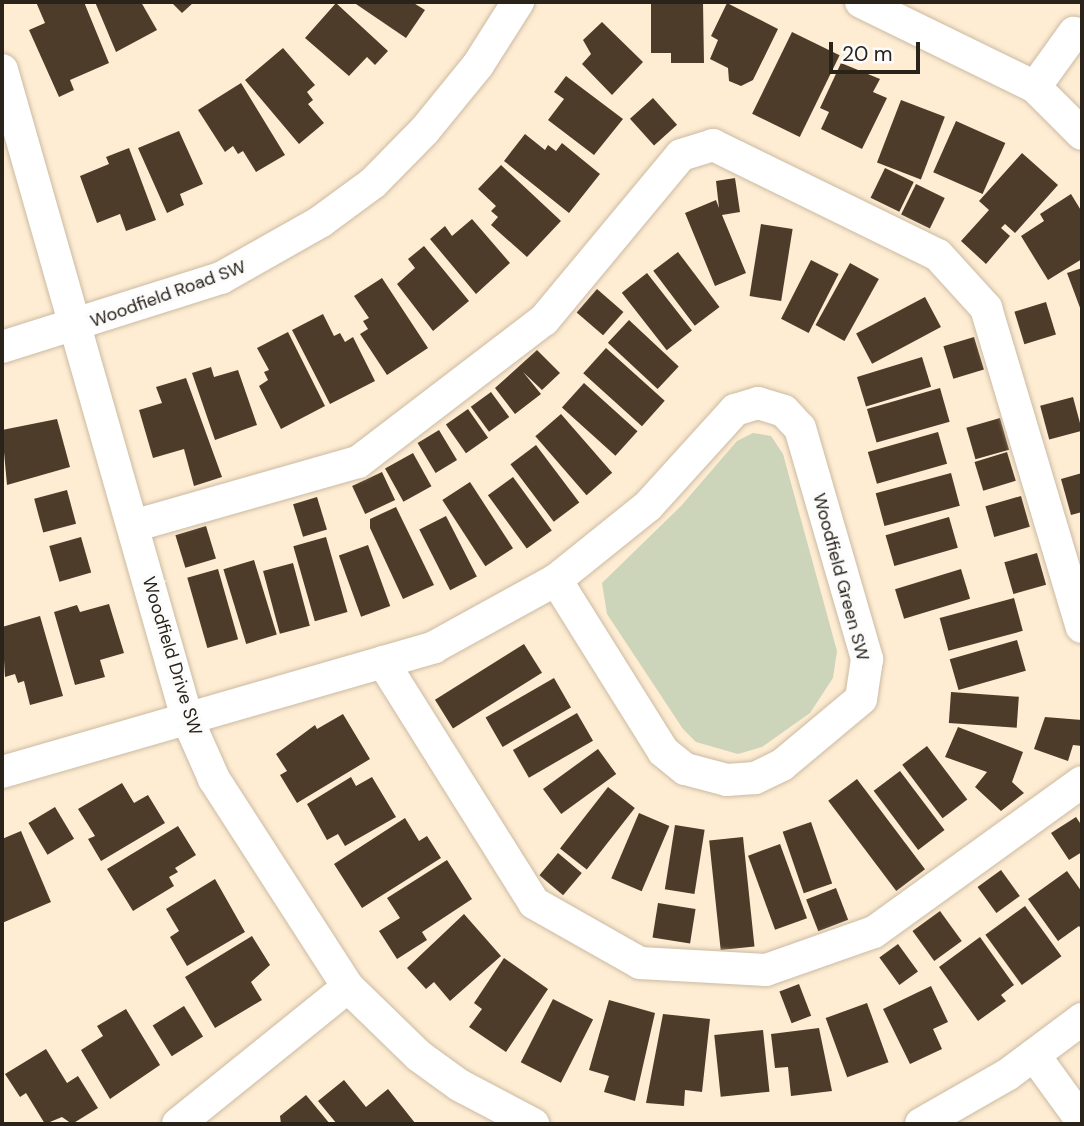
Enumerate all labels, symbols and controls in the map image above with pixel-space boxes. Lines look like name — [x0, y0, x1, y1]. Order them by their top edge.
scale bar — [832, 28, 923, 72]
text: 20 m — [842, 40, 893, 68]
street label: Woodfield Road SW — [87, 256, 249, 332]
street label: Woodfield Green SW — [808, 491, 874, 663]
street label: Woodfield Drive SW — [138, 574, 206, 738]

